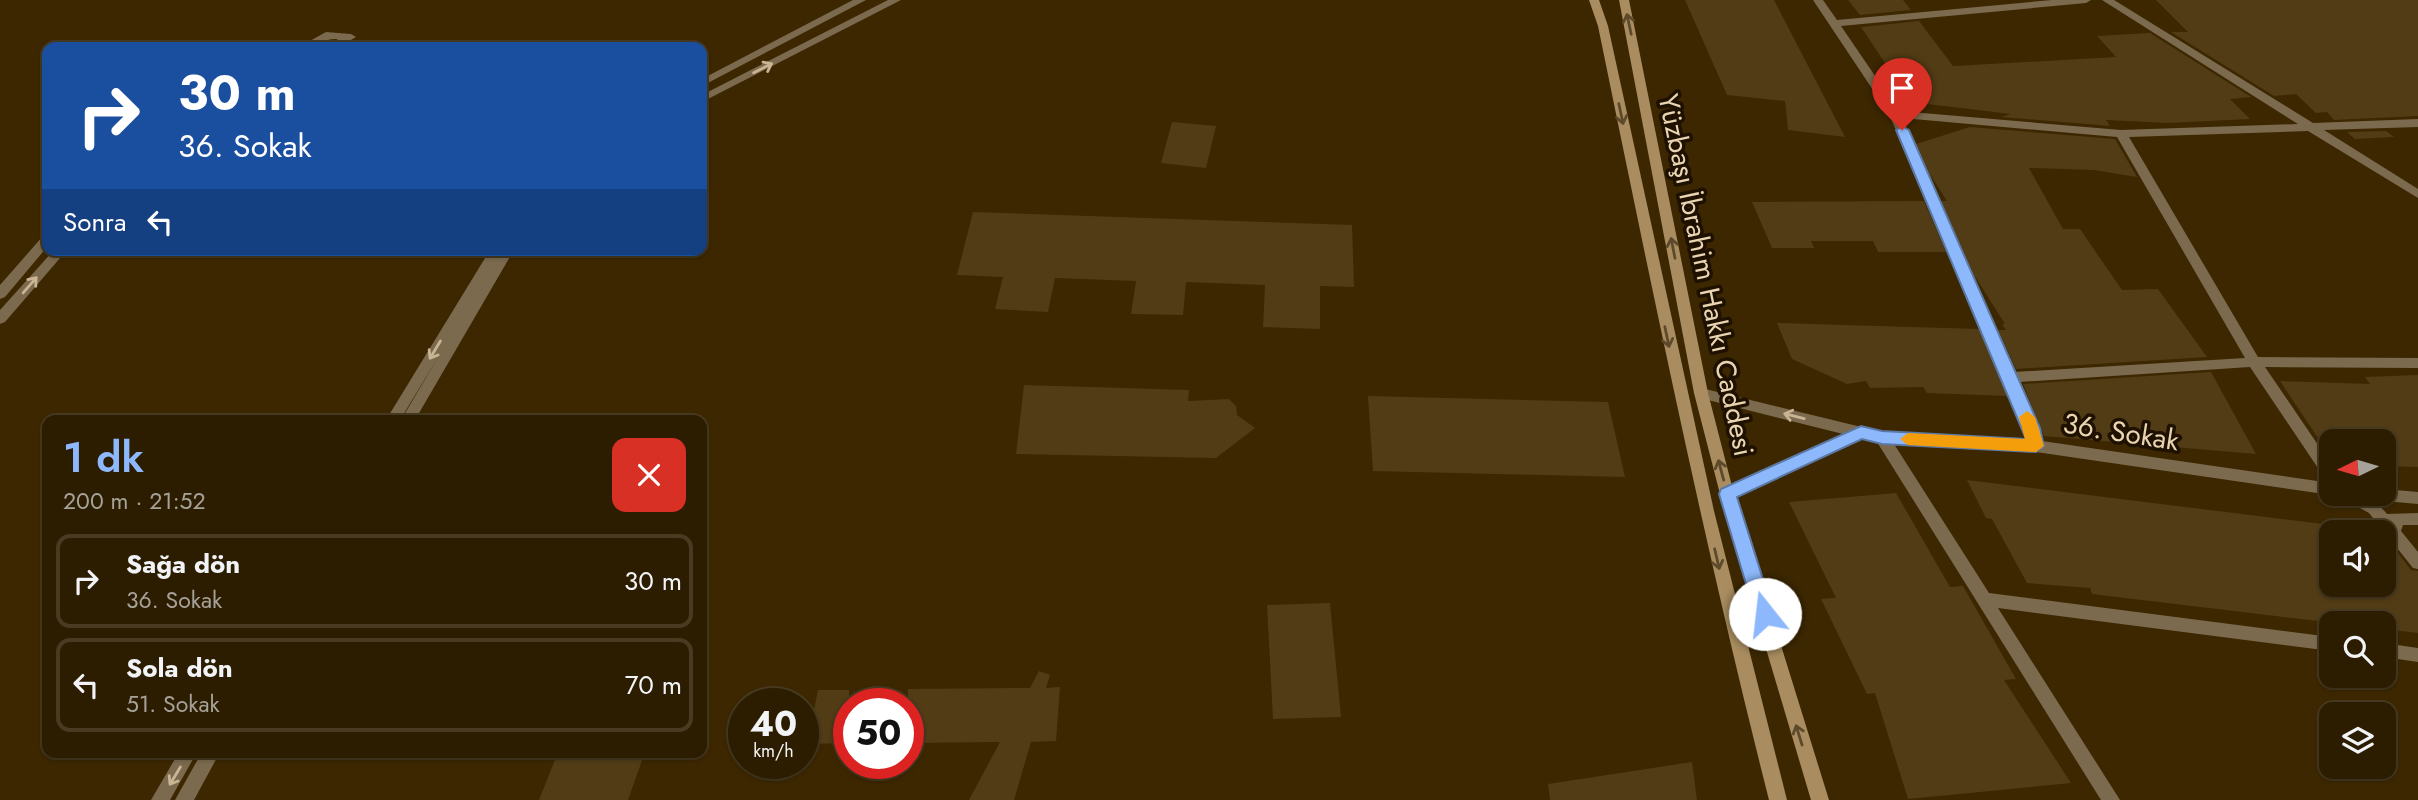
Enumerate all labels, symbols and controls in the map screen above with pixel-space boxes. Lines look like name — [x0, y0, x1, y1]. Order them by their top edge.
one-way arrow — [1621, 13, 1635, 36]
text: 30 m — [178, 58, 296, 128]
pin — [1872, 58, 1932, 130]
one-way arrow — [752, 60, 773, 74]
icon: arrive — [1883, 69, 1921, 107]
icon: right — [63, 70, 154, 161]
street label: Yüzbaşı İbrahim Hakkı Caddesi — [1648, 90, 1764, 460]
one-way arrow — [1615, 102, 1629, 125]
text: 36. Sokak — [178, 123, 312, 169]
text: Sonra — [63, 203, 127, 241]
icon: left — [141, 203, 179, 241]
one-way arrow — [1665, 237, 1679, 260]
one-way arrow — [22, 276, 38, 294]
one-way arrow — [1661, 325, 1675, 348]
one-way arrow — [428, 340, 442, 360]
street label: 36. Sokak — [2060, 403, 2183, 462]
one-way arrow — [1783, 409, 1806, 422]
text: 1 dk — [63, 427, 144, 488]
north arrow — [2319, 429, 2396, 506]
map controls — [2319, 429, 2396, 779]
button: close — [612, 438, 686, 512]
one-way arrow — [1714, 459, 1727, 482]
text: 200 m · 21:52 — [63, 484, 206, 518]
button: sound — [2319, 520, 2396, 597]
text: Sağa dön — [126, 545, 240, 583]
one-way arrow — [1711, 547, 1724, 570]
icon: right — [67, 562, 105, 600]
text: 30 m — [624, 562, 682, 600]
position arrow — [1728, 577, 1802, 651]
text: 36. Sokak — [126, 583, 222, 617]
button: search — [2319, 611, 2396, 688]
text: Sola dön — [126, 649, 233, 687]
icon: left — [67, 666, 105, 704]
text: 70 m — [625, 666, 682, 704]
text: 51. Sokak — [126, 687, 220, 721]
speed limit sign: 50 — [833, 688, 924, 779]
text: 40 — [750, 699, 797, 749]
button: layers — [2319, 702, 2396, 779]
one-way arrow — [1791, 724, 1804, 746]
text: km/h — [753, 738, 794, 764]
one-way arrow — [167, 766, 181, 786]

